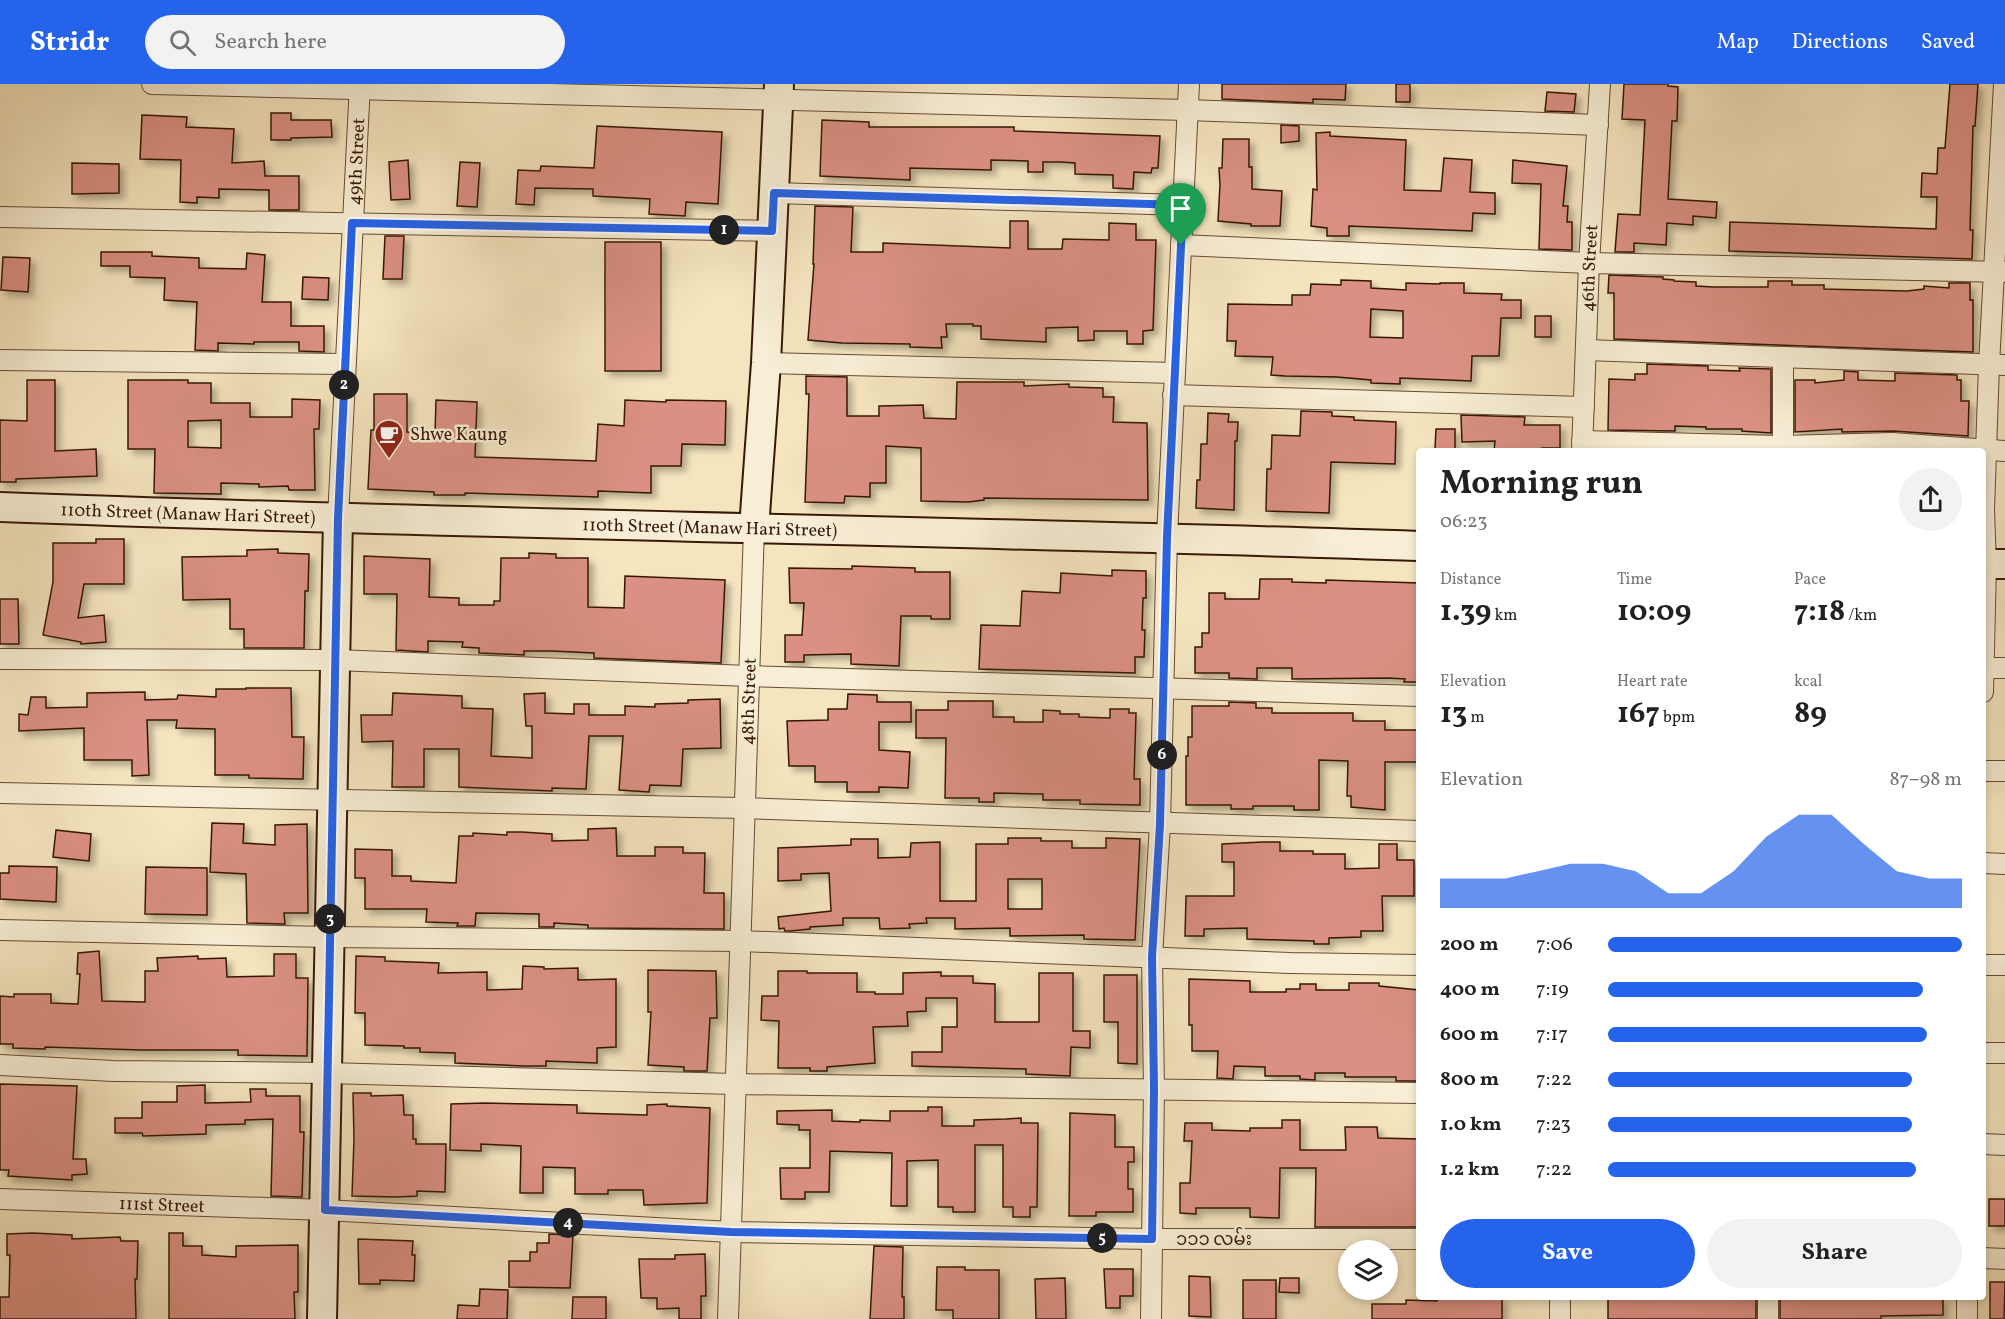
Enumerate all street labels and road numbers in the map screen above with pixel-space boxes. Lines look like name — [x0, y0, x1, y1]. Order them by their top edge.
street label: 49th Street — [343, 117, 372, 206]
street label: 46th Street — [1576, 224, 1605, 312]
street label: 110th Street (Manaw Hari Street) — [60, 498, 316, 531]
street label: 110th Street (Manaw Hari Street) — [582, 513, 837, 544]
street label: 48th Street — [736, 657, 764, 745]
street label: 111st Street — [119, 1192, 205, 1220]
street label: ၁၁၁ လမ်း — [1176, 1226, 1252, 1253]

